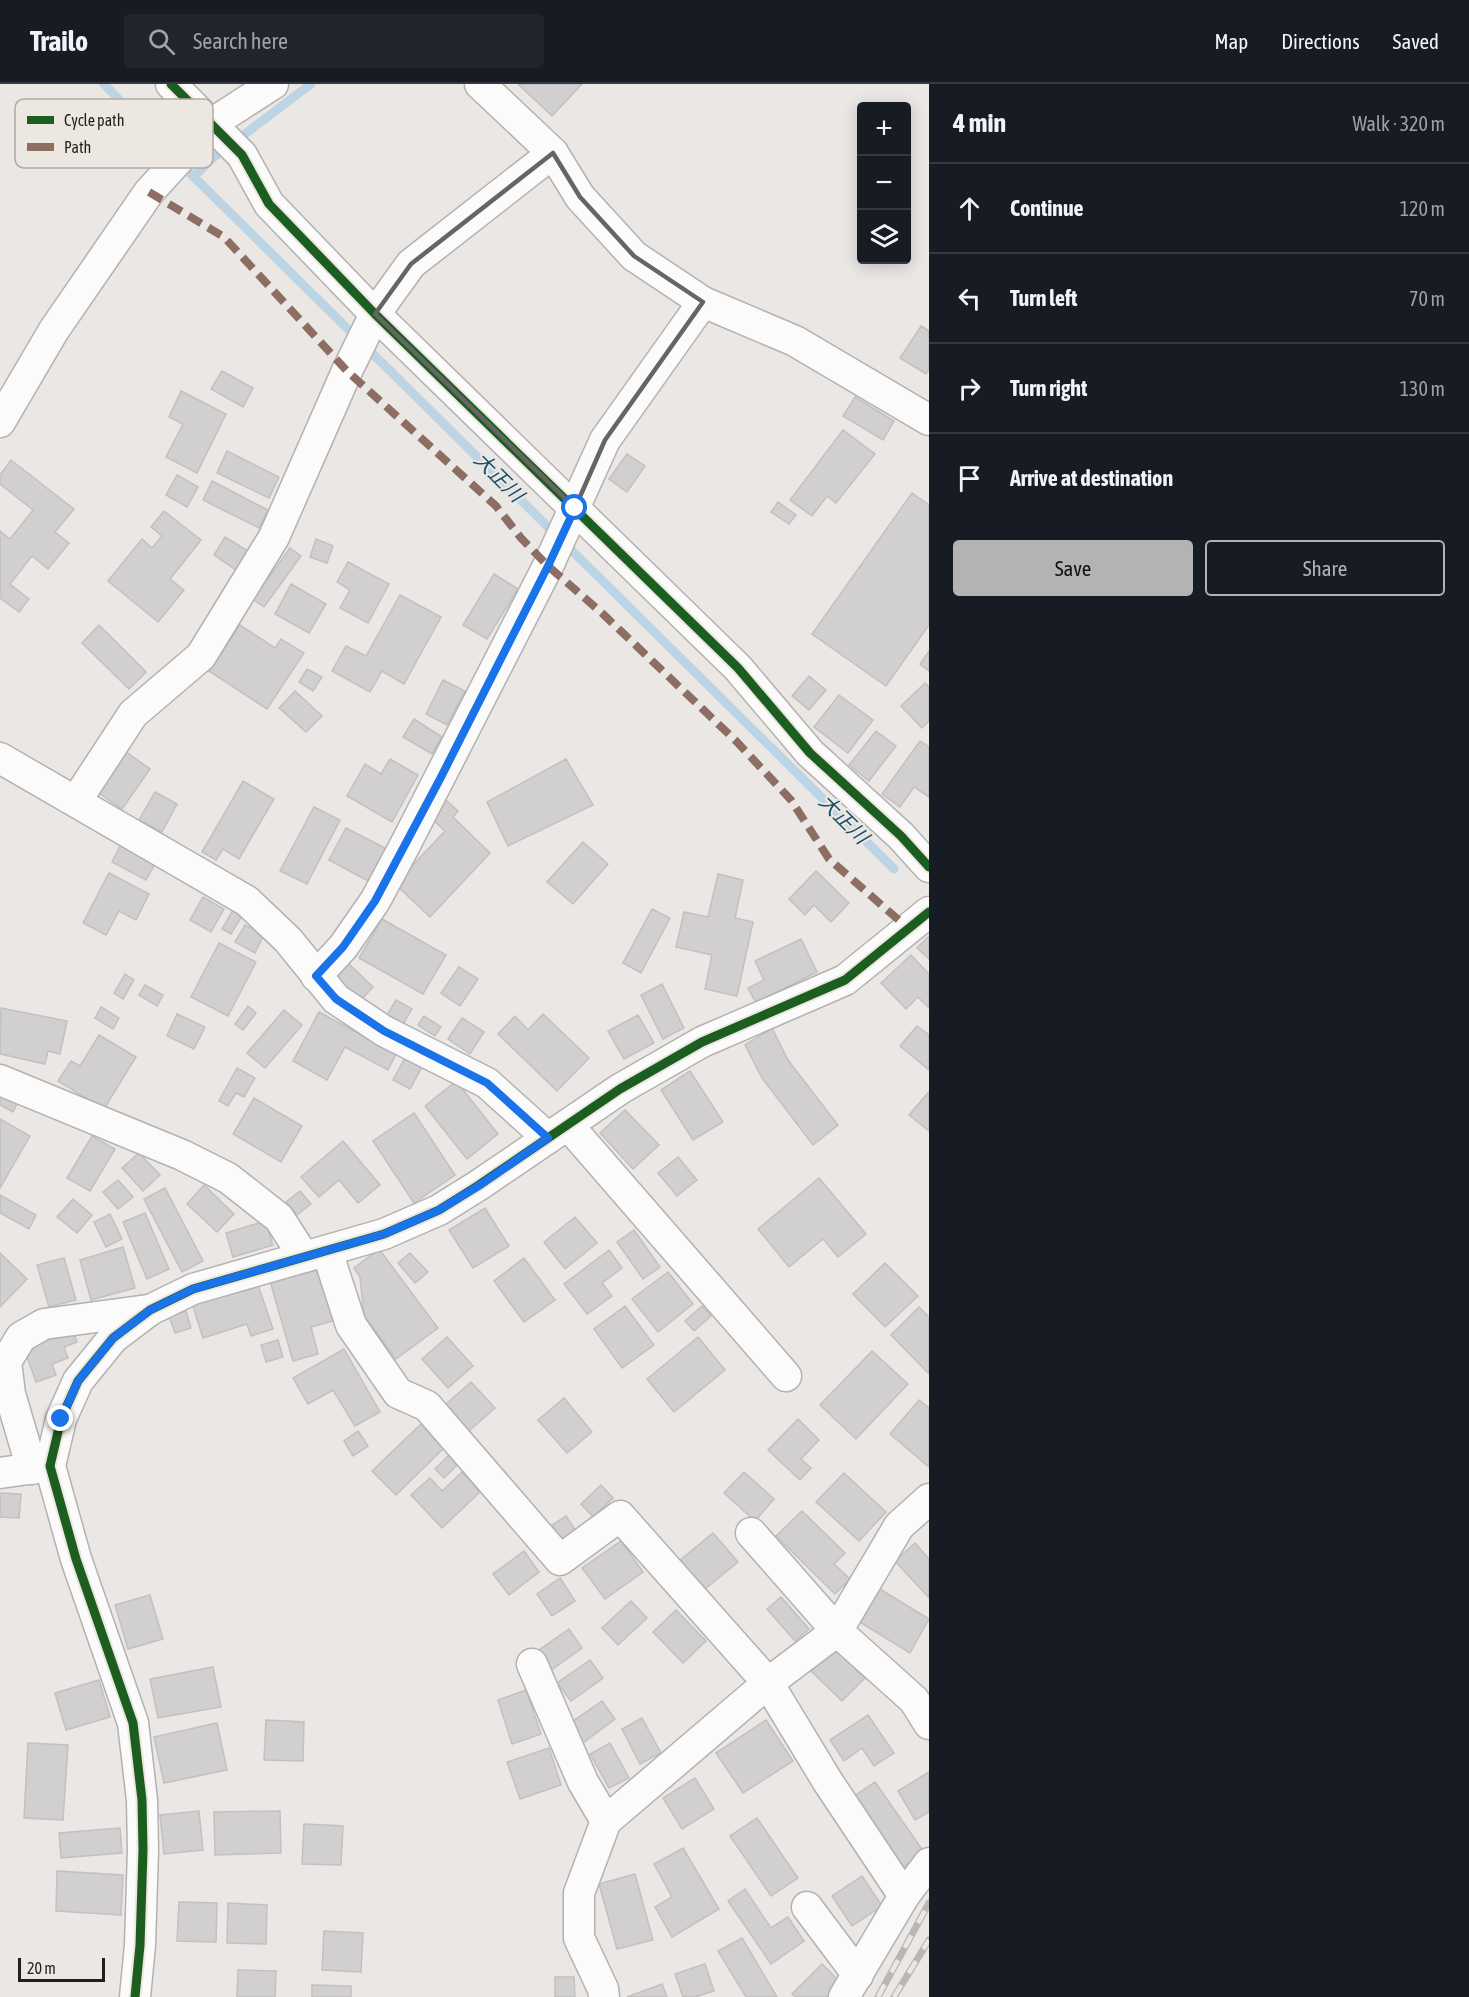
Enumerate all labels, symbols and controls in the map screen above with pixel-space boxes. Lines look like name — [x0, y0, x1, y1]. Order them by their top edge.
search box — [124, 14, 544, 68]
text: Trailo — [30, 25, 88, 57]
icon: search — [145, 25, 178, 58]
text: Search here — [193, 28, 288, 54]
text: Map — [1214, 29, 1248, 53]
text: Directions — [1281, 29, 1360, 53]
text: Saved — [1393, 29, 1439, 53]
legend — [15, 99, 213, 168]
map controls — [857, 102, 911, 264]
button: + — [857, 102, 911, 156]
text: 4 min — [953, 108, 1006, 138]
text: Cycle path — [64, 111, 124, 130]
text: Walk · 320 m — [1353, 112, 1445, 135]
text: Path — [64, 138, 91, 156]
button: − — [857, 156, 911, 210]
icon: ahead — [953, 192, 986, 225]
text: Continue — [1010, 195, 1084, 221]
text: 120 m — [1400, 197, 1445, 220]
button: layers — [857, 210, 911, 264]
icon: left — [953, 282, 986, 315]
text: Turn left — [1010, 285, 1077, 311]
text: 70 m — [1409, 287, 1445, 310]
icon: right — [953, 372, 986, 405]
text: Turn right — [1010, 375, 1087, 401]
text: 130 m — [1400, 377, 1445, 400]
water label: 大正川 — [470, 447, 530, 507]
icon: arrive — [953, 462, 986, 495]
text: Arrive at destination — [1010, 465, 1173, 491]
route start — [561, 494, 587, 520]
button: Save — [953, 540, 1193, 596]
button: Share — [1205, 540, 1445, 596]
water label: 大正川 — [815, 789, 875, 849]
route end — [47, 1405, 73, 1431]
scale bar — [18, 1955, 105, 1982]
text: 20 m — [27, 1959, 56, 1977]

